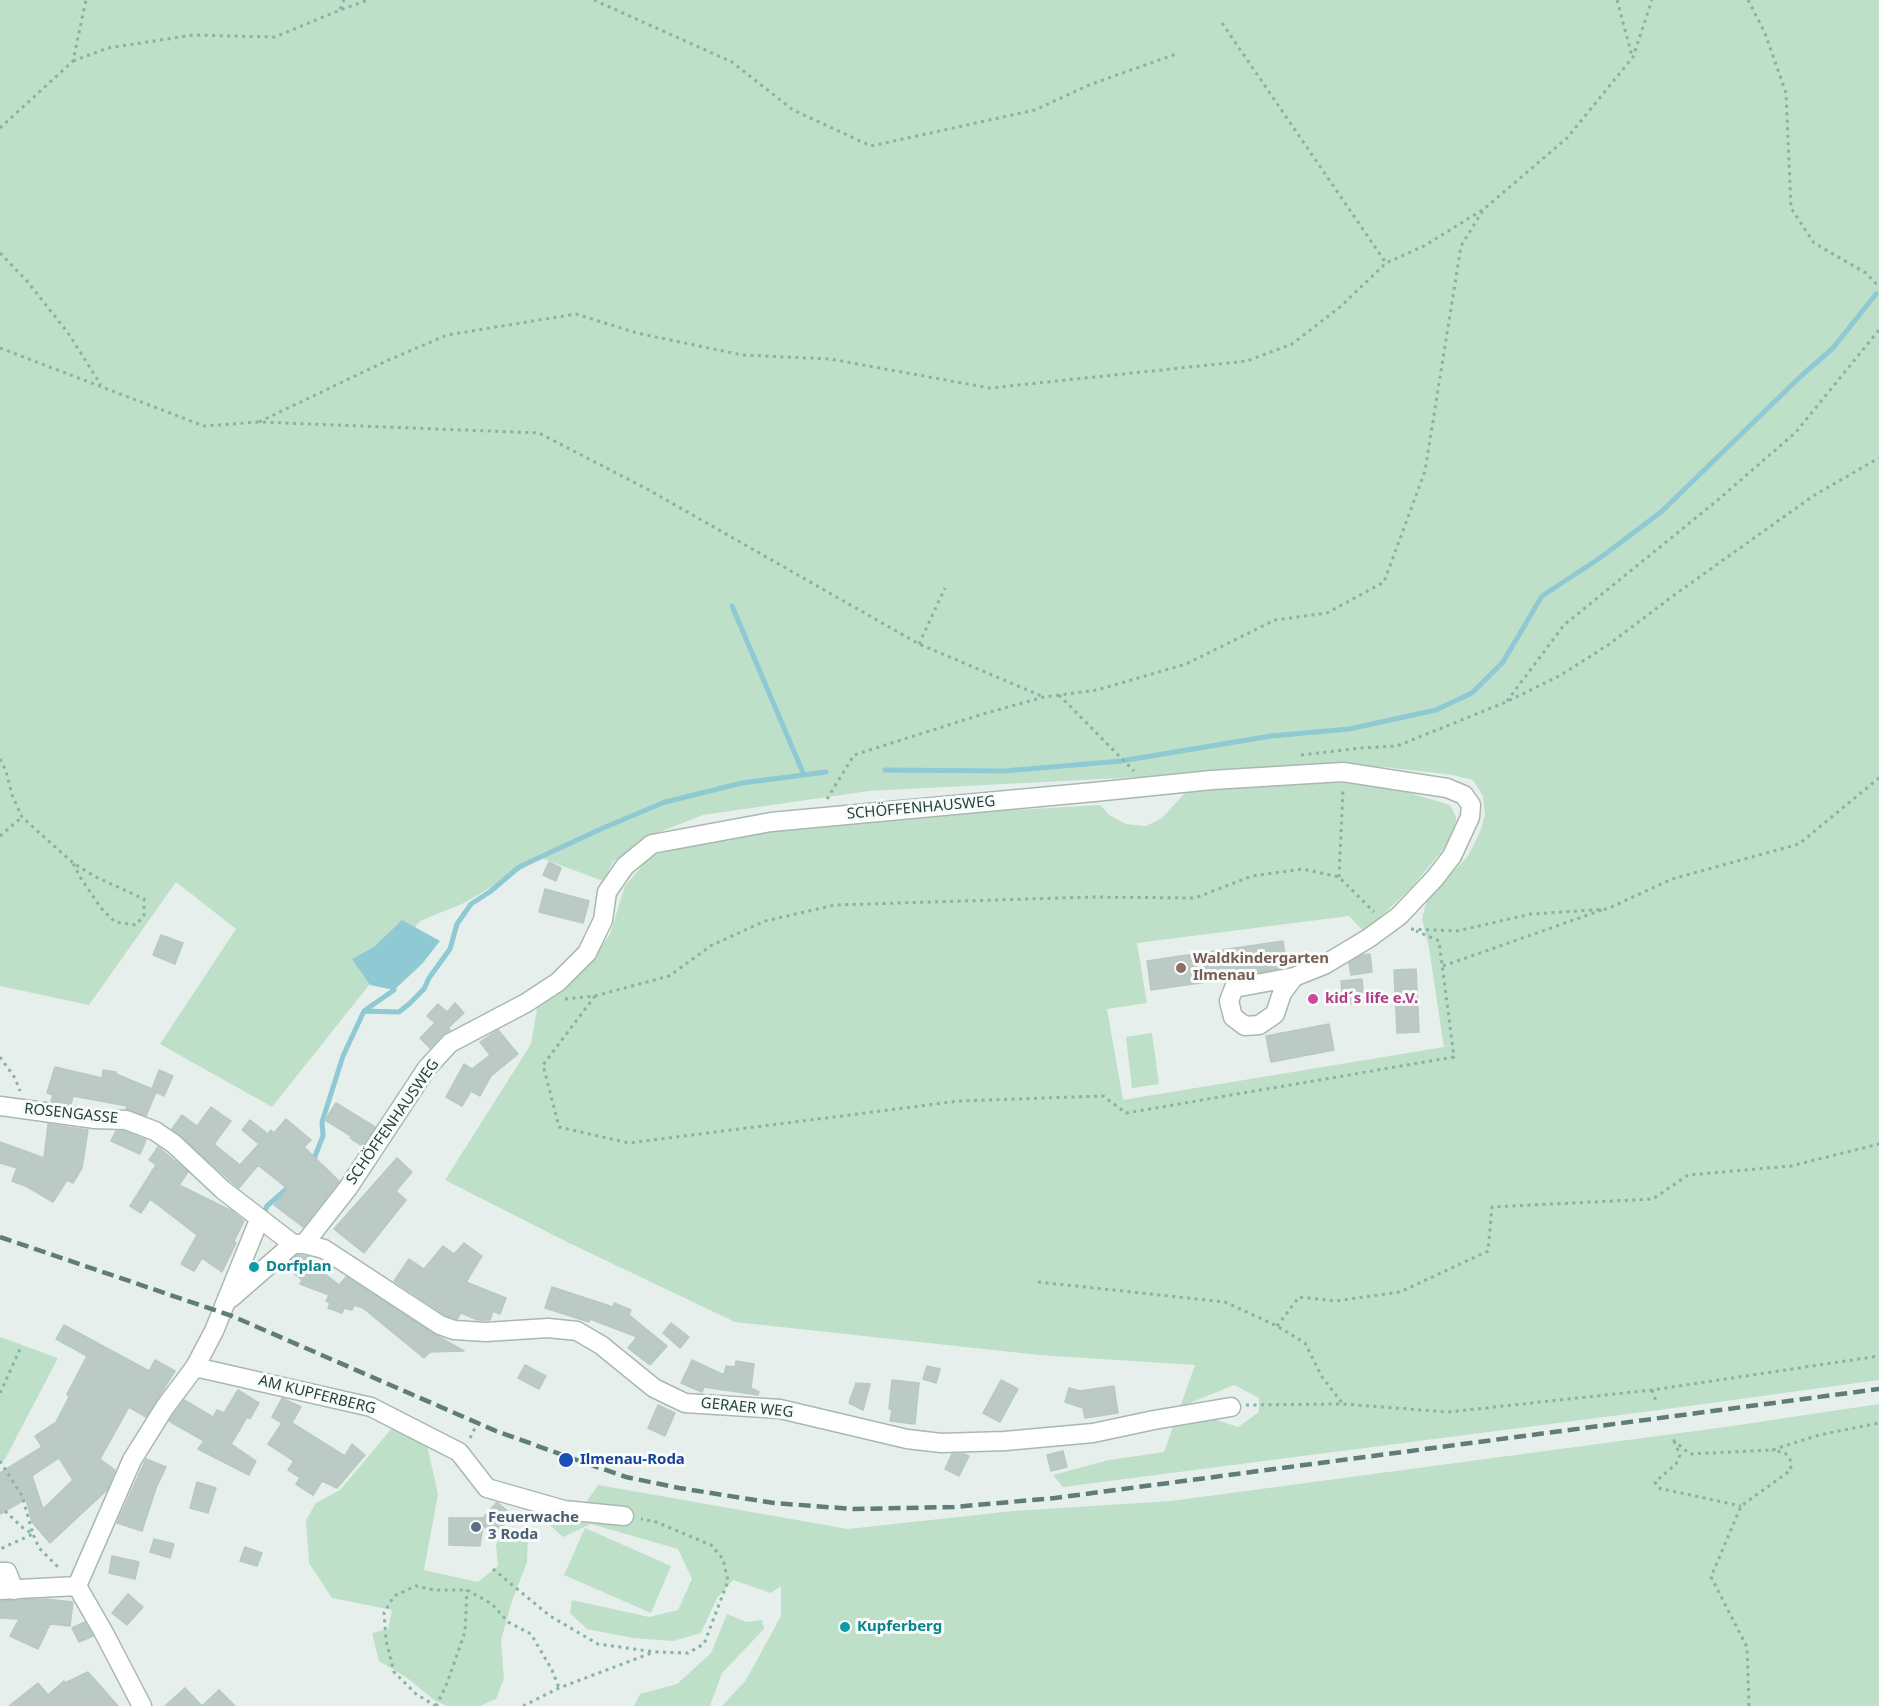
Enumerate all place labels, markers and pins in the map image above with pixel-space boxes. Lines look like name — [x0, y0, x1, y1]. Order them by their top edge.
place label: Waldkindergarten Ilmenau — [1193, 950, 1329, 985]
marker: Waldkindergarten Ilmenau — [1174, 961, 1188, 975]
place label: kid´s life e.V. — [1325, 990, 1418, 1008]
marker: kid´s life e.V. — [1306, 992, 1320, 1006]
place label: Dorfplan — [266, 1258, 332, 1276]
marker: Dorfplan — [247, 1260, 261, 1274]
marker: Ilmenau-Roda — [557, 1451, 575, 1469]
place label: Ilmenau-Roda — [580, 1451, 685, 1469]
place label: Feuerwache 3 Roda — [488, 1509, 579, 1544]
marker: Feuerwache 3 Roda — [469, 1520, 483, 1534]
place label: Kupferberg — [857, 1618, 942, 1636]
marker: Kupferberg — [838, 1620, 852, 1634]

